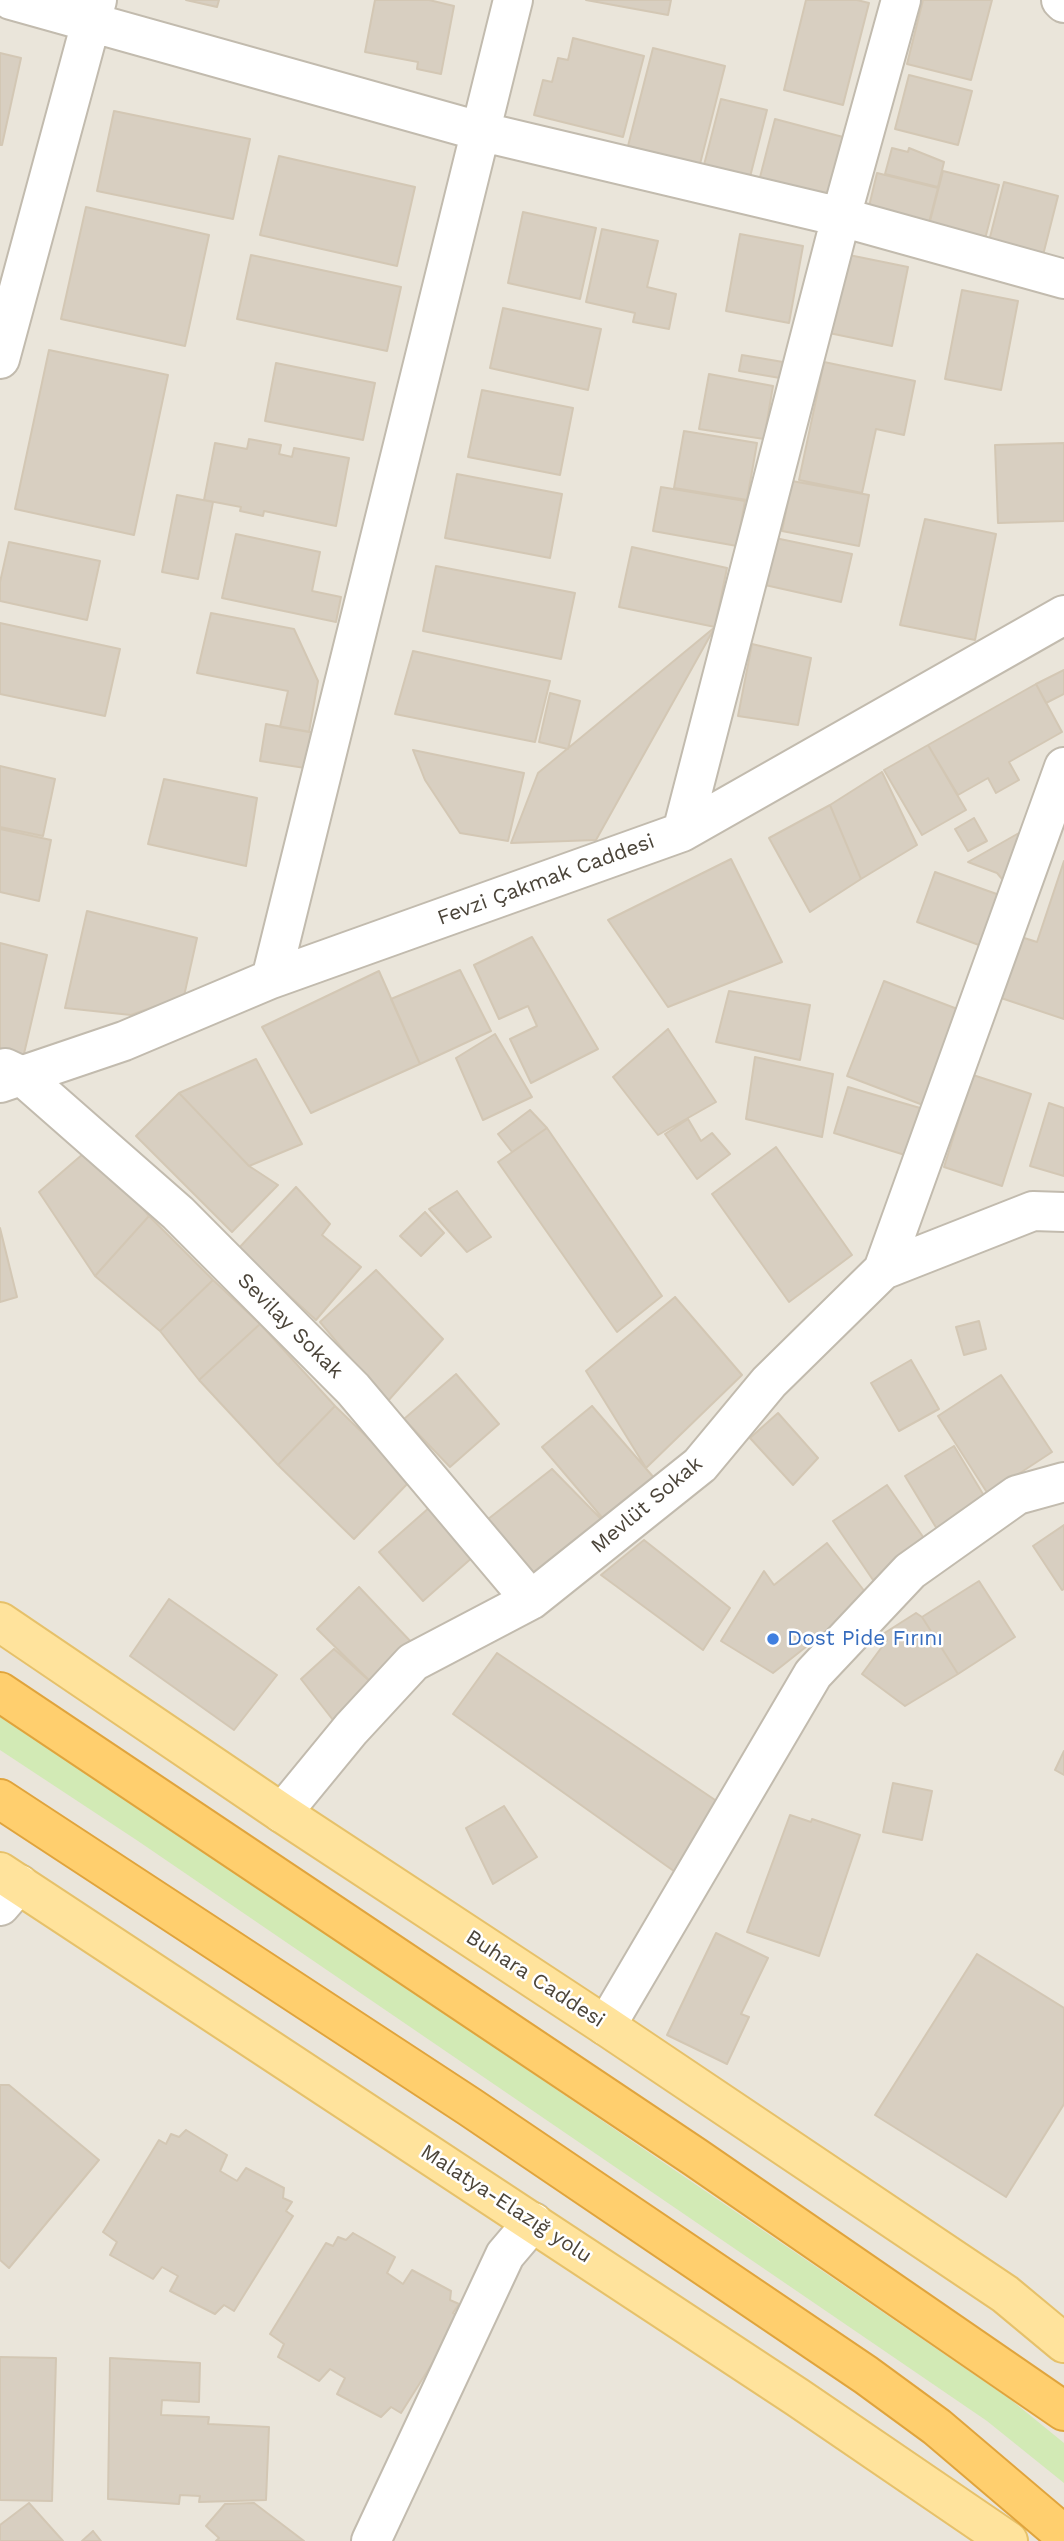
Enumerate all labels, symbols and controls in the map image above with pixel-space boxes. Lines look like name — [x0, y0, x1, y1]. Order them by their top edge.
street label: Fevzi Çakmak Caddesi — [434, 829, 658, 931]
street label: Sevilay Sokak — [232, 1268, 348, 1384]
street label: Mevlüt Sokak — [586, 1451, 708, 1559]
place label: Dost Pide Fırını — [787, 1626, 943, 1652]
marker: Dost Pide Fırını — [765, 1631, 781, 1647]
street label: Buhara Caddesi — [461, 1925, 609, 2033]
street label: Malatya-Elazığ yolu — [416, 2139, 596, 2269]

